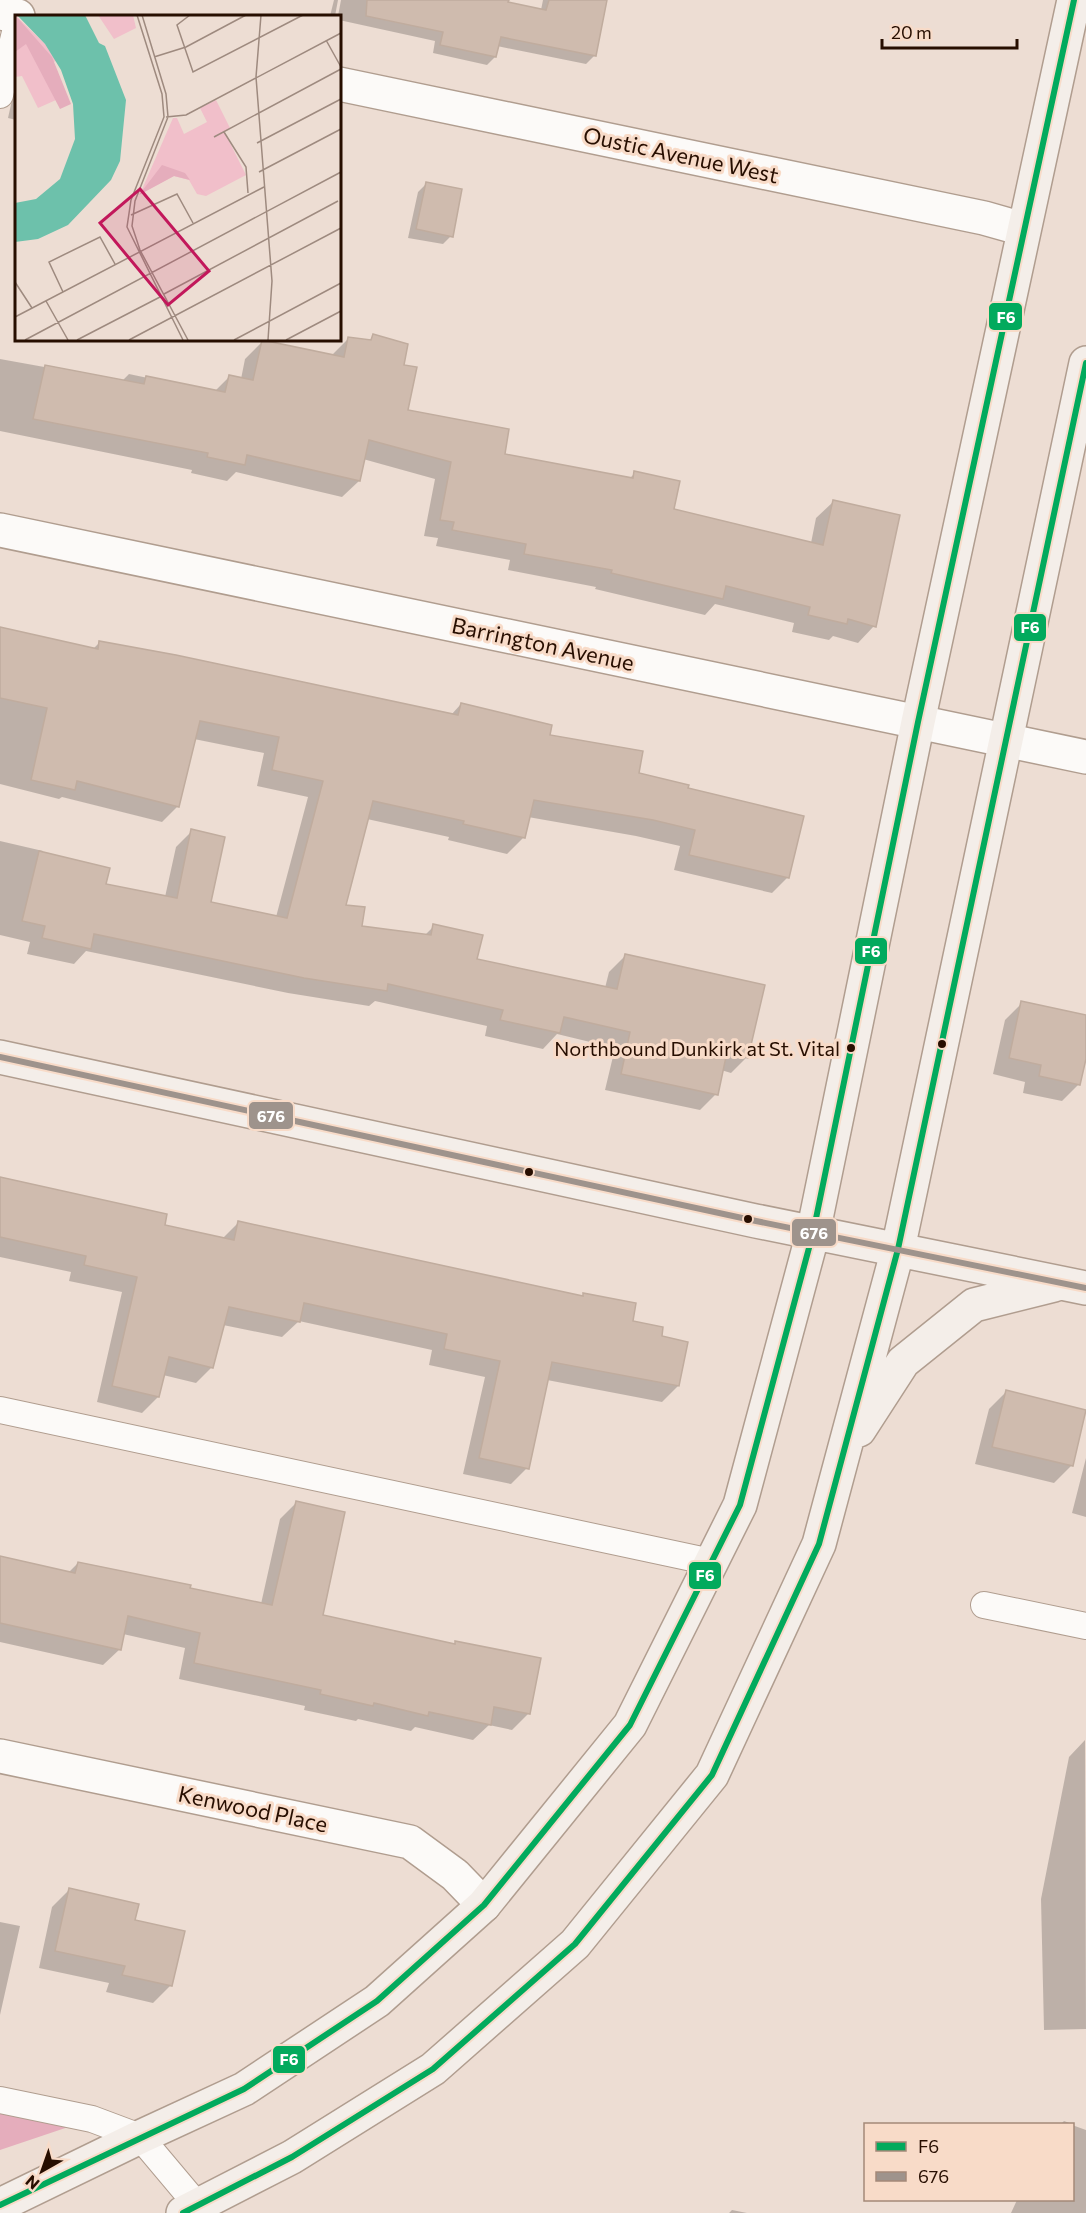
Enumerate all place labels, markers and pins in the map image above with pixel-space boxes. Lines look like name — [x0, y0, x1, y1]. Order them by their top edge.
place label: Northbound Dunkirk at St. Vital — [554, 1036, 840, 1060]
unlabelled marker — [936, 1038, 948, 1050]
marker: Northbound Dunkirk at St. Vital — [845, 1042, 857, 1054]
unlabelled marker — [523, 1166, 535, 1178]
unlabelled marker — [742, 1213, 754, 1225]

